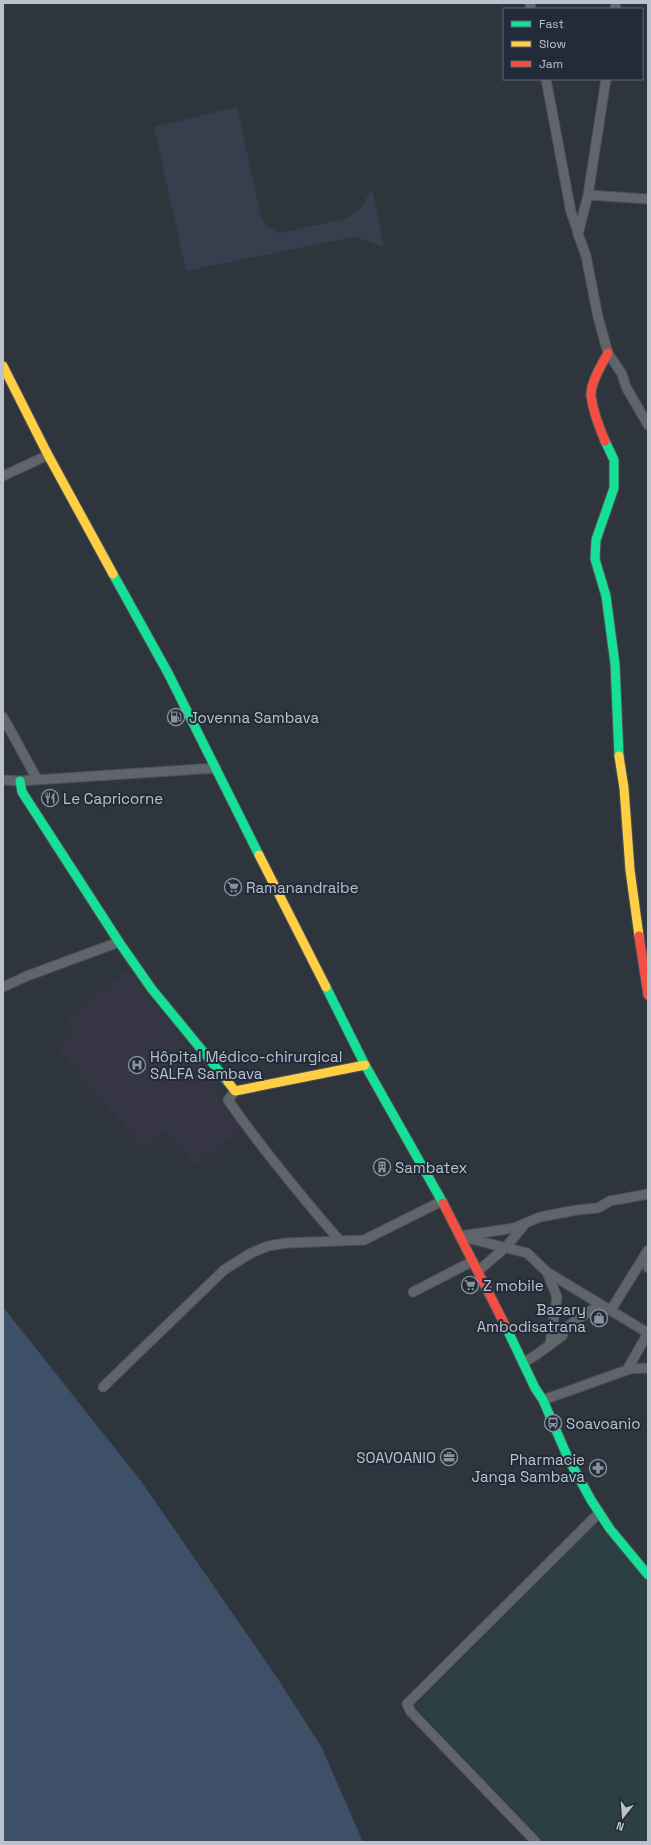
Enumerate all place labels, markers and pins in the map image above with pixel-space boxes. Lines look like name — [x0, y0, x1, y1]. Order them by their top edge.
fuel station icon: Jovenna Sambava — [166, 707, 186, 727]
place label: Jovenna Sambava — [189, 708, 319, 727]
restaurant icon: Le Capricorne — [40, 788, 60, 808]
place label: Le Capricorne — [63, 789, 163, 808]
supermarket icon: Ramanandraibe — [223, 877, 243, 897]
place label: Ramanandraibe — [246, 878, 359, 897]
place label: Hôpital Médico-chirurgical SALFA Sambava — [150, 1047, 342, 1083]
hospital icon: Hôpital Médico-chirurgical SALFA Sambava — [127, 1055, 147, 1075]
building icon: Sambatex — [372, 1157, 392, 1177]
place label: Sambatex — [395, 1158, 468, 1177]
supermarket icon: Z mobile — [460, 1275, 480, 1295]
place label: Z mobile — [483, 1276, 544, 1295]
place label: Bazary Ambodisatrana — [477, 1300, 586, 1336]
shop icon: Bazary Ambodisatrana — [589, 1308, 609, 1328]
bus stop icon: Soavoanio — [543, 1413, 563, 1433]
place label: Soavoanio — [566, 1414, 641, 1433]
office icon: SOAVOANIO — [439, 1447, 459, 1467]
place label: SOAVOANIO — [356, 1448, 436, 1467]
place label: Pharmacie Janga Sambava — [471, 1450, 585, 1486]
pharmacy icon: Pharmacie Janga Sambava — [588, 1458, 608, 1478]

